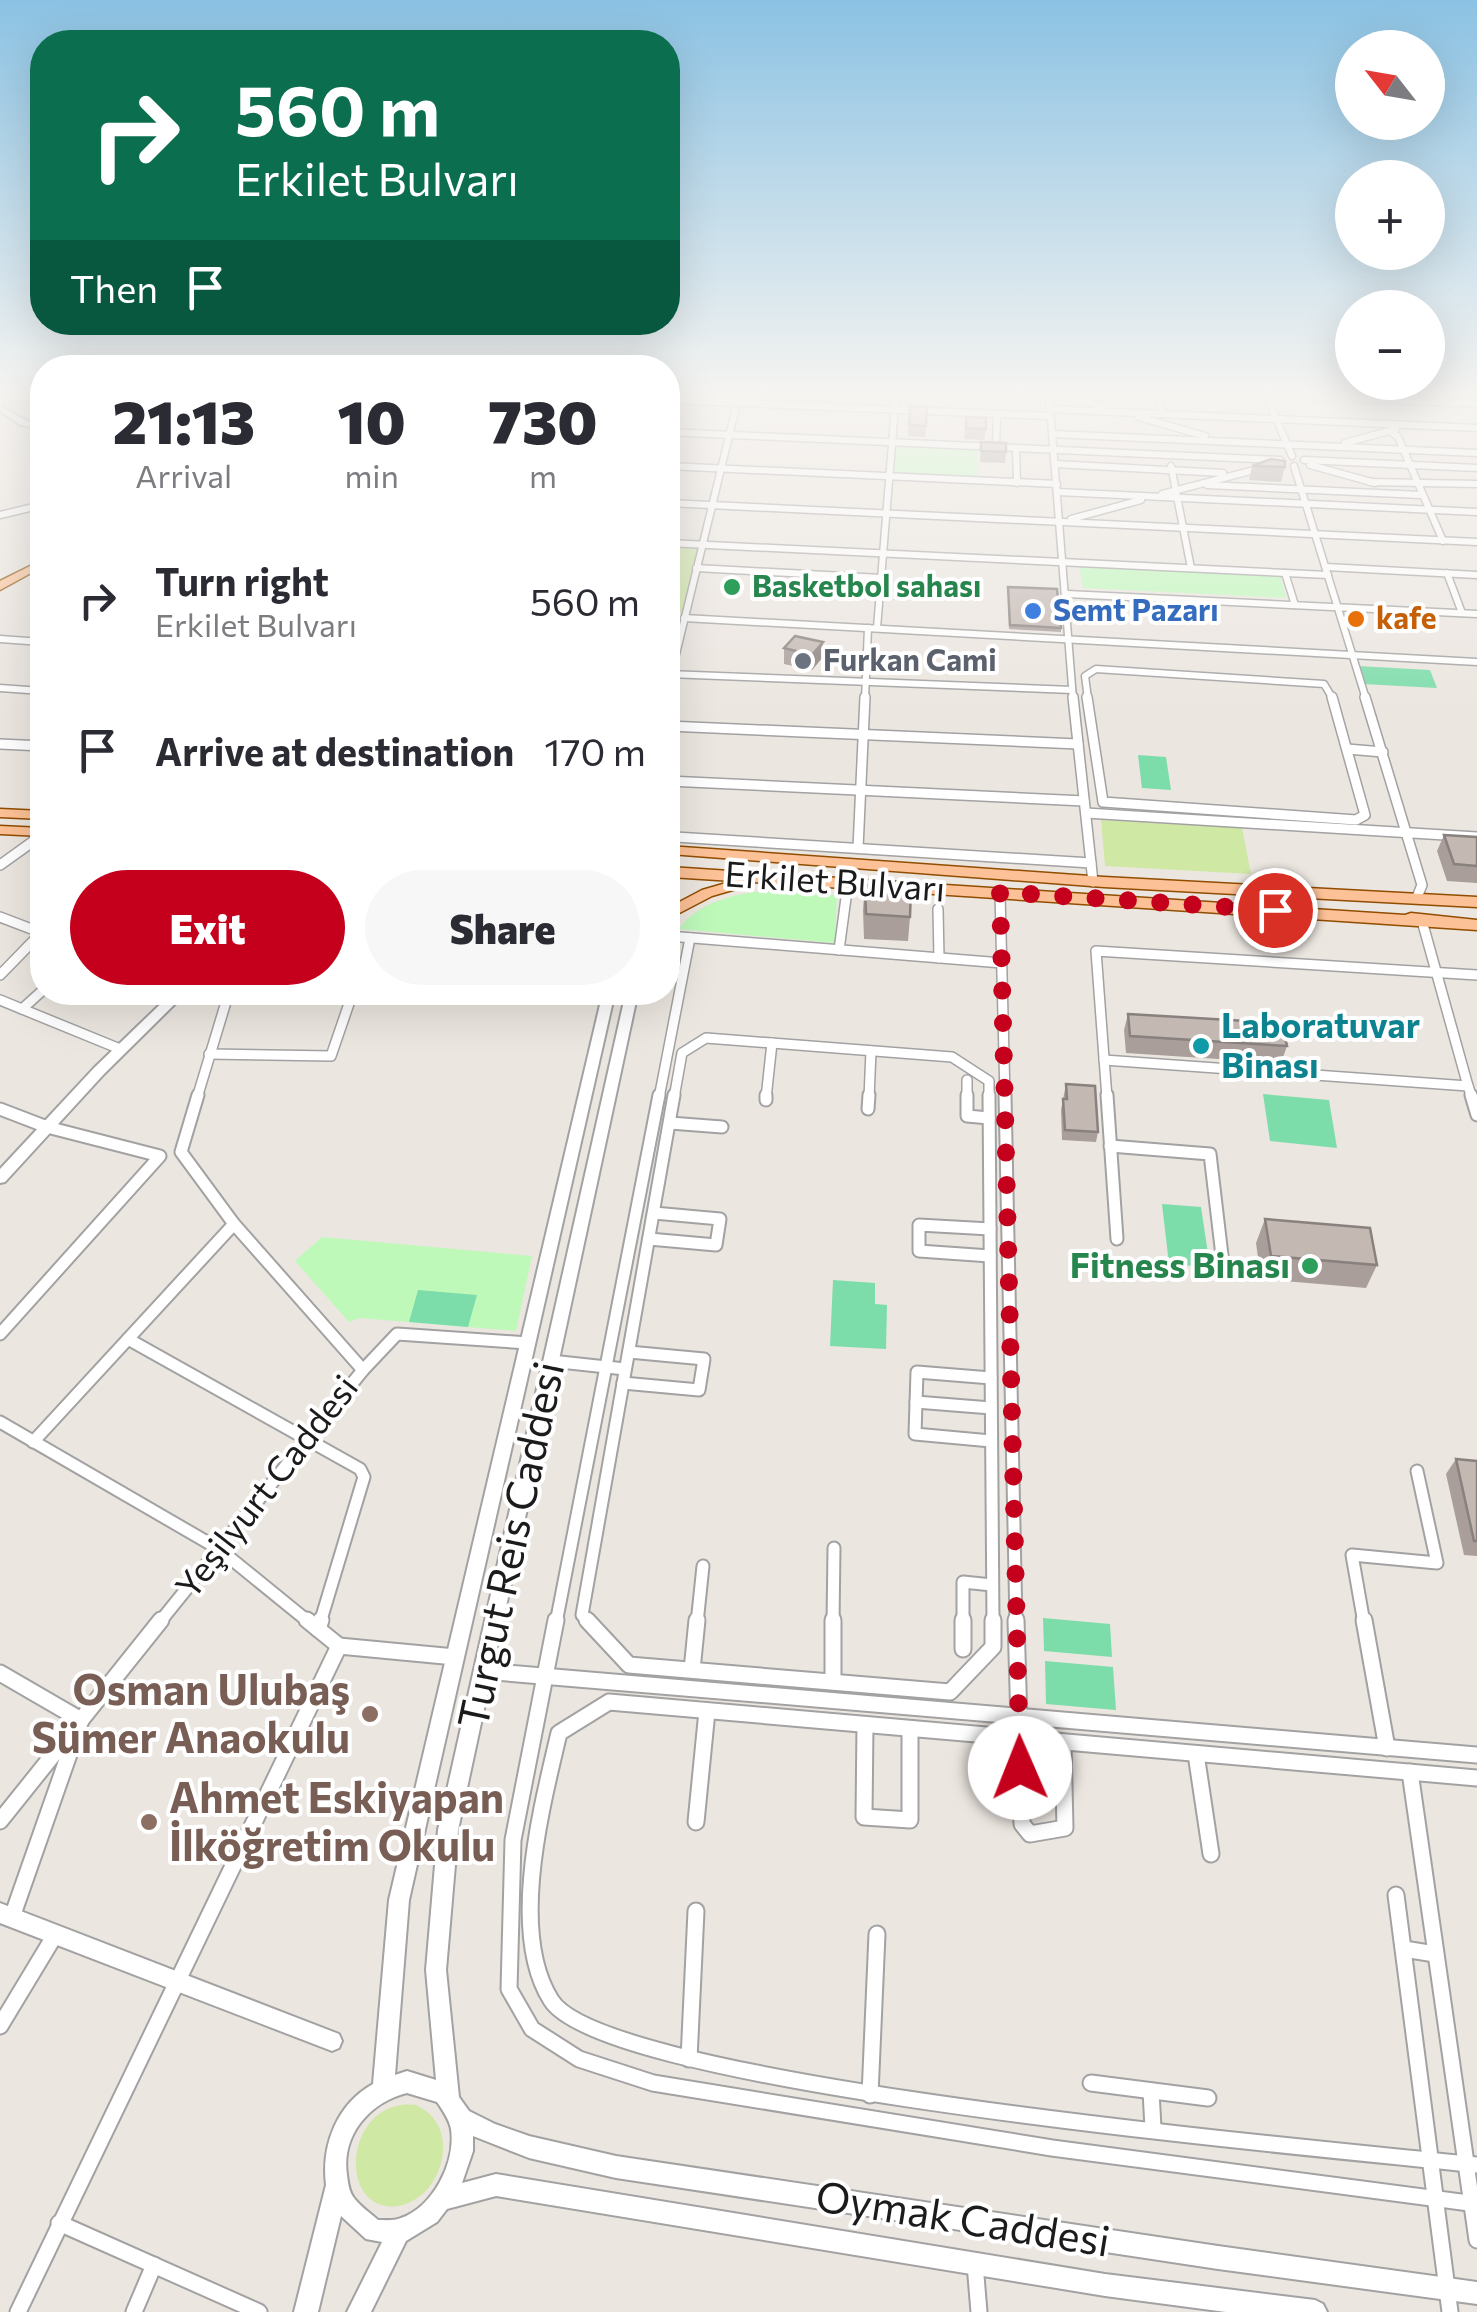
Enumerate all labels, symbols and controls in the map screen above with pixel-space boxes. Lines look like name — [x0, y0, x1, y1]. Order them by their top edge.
north arrow — [1335, 30, 1445, 140]
map controls — [1335, 30, 1445, 400]
text: 560 m — [235, 65, 440, 150]
icon: right — [70, 70, 200, 200]
text: Erkilet Bulvarı — [235, 150, 519, 205]
button: + — [1335, 160, 1445, 270]
icon: arrive — [178, 260, 233, 315]
text: Then — [70, 264, 158, 311]
button: − — [1335, 290, 1445, 400]
text: 21:13 — [112, 383, 255, 456]
text: 10 — [338, 383, 406, 456]
text: 730 — [488, 383, 598, 456]
text: Arrival — [135, 455, 232, 495]
text: min — [344, 455, 399, 495]
text: m — [529, 455, 557, 495]
text: Turn right — [155, 557, 329, 604]
place label: Basketbol sahası — [752, 566, 981, 603]
icon: right — [70, 573, 125, 628]
marker: Basketbol sahası — [721, 576, 743, 598]
text: 560 m — [530, 577, 640, 624]
place label: Semt Pazarı — [1053, 590, 1219, 627]
place label: kafe — [1376, 598, 1437, 635]
marker: Semt Pazarı — [1022, 600, 1044, 622]
text: Erkilet Bulvarı — [155, 604, 357, 644]
marker: kafe — [1345, 608, 1367, 630]
place label: Furkan Cami — [823, 640, 997, 677]
marker: Furkan Cami — [792, 650, 814, 672]
icon: arrive — [70, 723, 125, 778]
text: Arrive at destination — [155, 727, 514, 774]
text: 170 m — [544, 727, 646, 774]
street label: Erkilet Bulvarı — [724, 850, 947, 909]
pin — [1233, 868, 1318, 953]
button: Exit — [70, 870, 345, 985]
button: Share — [365, 870, 640, 985]
icon: arrive — [1248, 883, 1303, 938]
place label: Laboratuvar Binası — [1221, 1002, 1420, 1085]
marker: Laboratuvar Binası — [1190, 1035, 1212, 1057]
place label: Fitness Binası — [1070, 1242, 1290, 1285]
marker: Fitness Binası — [1299, 1255, 1321, 1277]
street label: Turgut Reis Caddesi — [445, 1357, 573, 1733]
street label: Yeşilyurt Caddesi — [165, 1366, 365, 1605]
place label: Osman Ulubaş Sümer Anaokulu — [32, 1662, 350, 1762]
marker: Osman Ulubaş Sümer Anaokulu — [359, 1703, 381, 1725]
position arrow — [968, 1716, 1072, 1820]
place label: Ahmet Eskiyapan İlköğretim Okulu — [169, 1770, 504, 1870]
marker: Ahmet Eskiyapan İlköğretim Okulu — [138, 1811, 160, 1833]
street label: Oymak Caddesi — [813, 2168, 1114, 2266]

